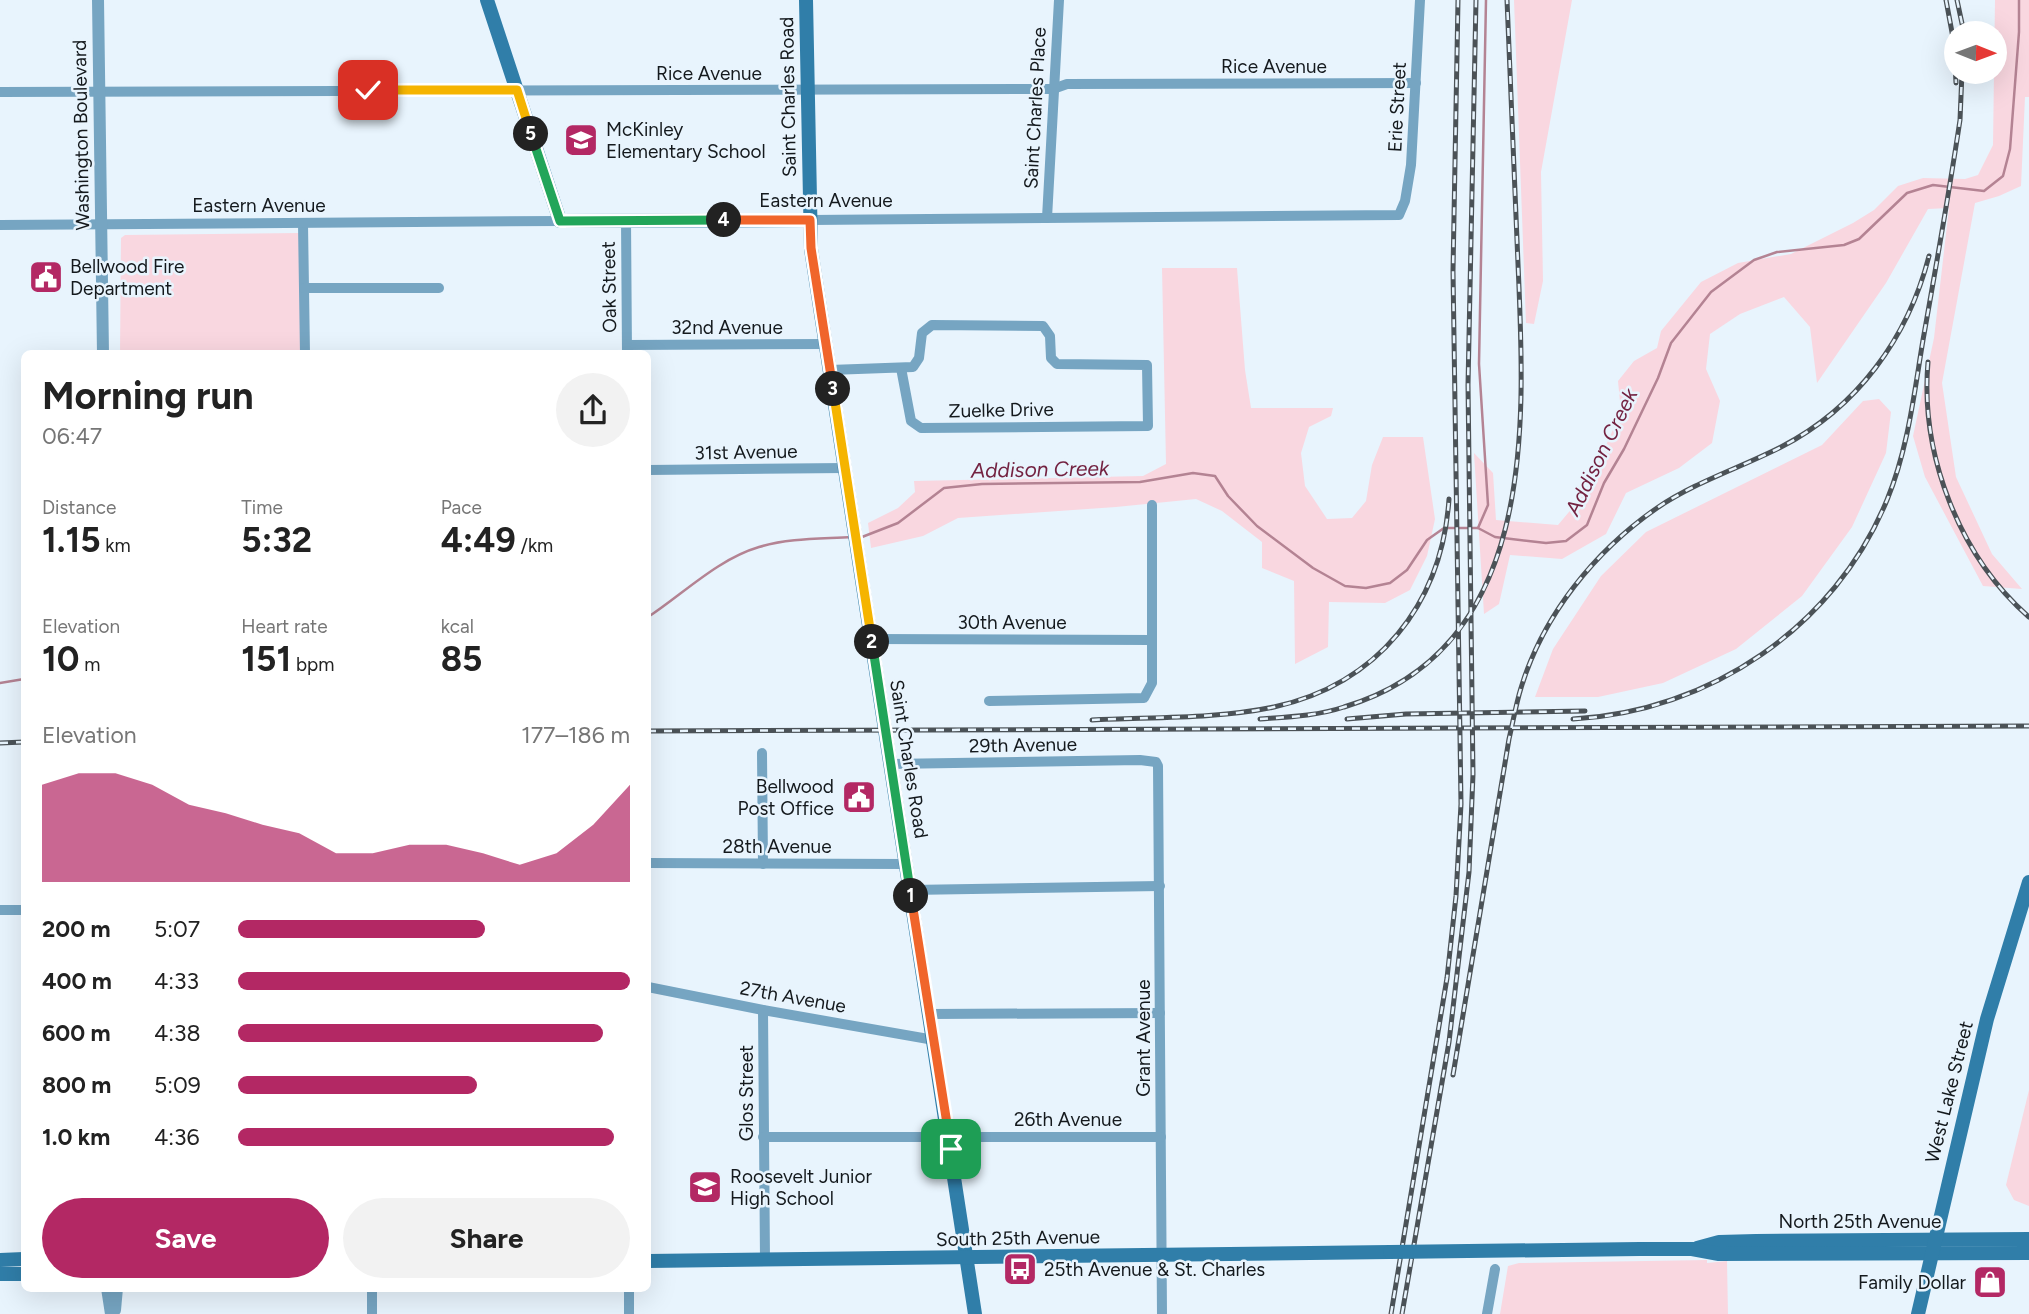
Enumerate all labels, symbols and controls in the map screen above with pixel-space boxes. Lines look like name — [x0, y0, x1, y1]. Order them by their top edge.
street label: Saint Charles Road — [775, 17, 801, 177]
north arrow — [1944, 21, 2007, 84]
map controls — [1944, 21, 2007, 84]
street label: Saint Charles Place — [1019, 26, 1051, 190]
street label: Washington Boulevard — [68, 39, 94, 231]
street label: Rice Avenue — [1221, 55, 1327, 78]
pin — [338, 60, 398, 120]
street label: Erie Street — [1383, 61, 1411, 153]
street label: Rice Avenue — [656, 62, 762, 85]
icon: check — [349, 71, 387, 109]
pin: 5 — [514, 116, 548, 152]
place label: McKinley Elementary School — [606, 118, 766, 163]
school or university icon: McKinley Elementary School — [562, 121, 600, 159]
text: 5 — [525, 122, 536, 145]
street label: Eastern Avenue — [759, 189, 893, 212]
street label: Eastern Avenue — [192, 194, 326, 217]
pin: 4 — [706, 202, 742, 238]
text: 4 — [717, 208, 730, 231]
street label: Oak Street — [597, 241, 621, 333]
place label: Bellwood Fire Department — [70, 255, 184, 300]
public building icon: Bellwood Fire Department — [27, 258, 65, 296]
street label: 32nd Avenue — [671, 316, 783, 339]
pin: 3 — [816, 372, 850, 406]
text: Morning run — [42, 373, 254, 419]
button: share — [556, 373, 630, 447]
text: 3 — [827, 377, 838, 400]
water label: Addison Creek — [1559, 384, 1643, 520]
street label: Zuelke Drive — [948, 398, 1054, 422]
text: 06:47 — [42, 422, 102, 450]
street label: 31st Avenue — [694, 440, 798, 464]
water label: Addison Creek — [970, 455, 1110, 483]
text: Distance — [42, 496, 116, 519]
text: Time — [241, 496, 283, 519]
text: Pace — [441, 496, 482, 519]
text: 1.15 — [42, 519, 101, 561]
text: 5:32 — [241, 519, 312, 561]
text: 4:49 — [441, 519, 516, 561]
text: km — [101, 534, 131, 557]
text: /km — [516, 534, 553, 557]
street label: 30th Avenue — [957, 611, 1067, 634]
text: Elevation — [42, 615, 120, 638]
text: Heart rate — [241, 615, 328, 638]
text: kcal — [441, 615, 474, 638]
pin: 2 — [854, 624, 890, 660]
text: 2 — [866, 630, 877, 653]
text: 10 — [42, 638, 79, 680]
text: 151 — [241, 638, 291, 680]
text: 85 — [441, 638, 482, 680]
text: m — [79, 653, 100, 676]
text: bpm — [291, 653, 334, 676]
street label: Saint Charles Road — [885, 678, 933, 840]
text: Elevation — [42, 721, 137, 749]
text: 177–186 m — [521, 721, 630, 749]
street label: 29th Avenue — [969, 733, 1077, 757]
place label: Bellwood Post Office — [738, 775, 834, 820]
public building icon: Bellwood Post Office — [840, 778, 878, 816]
street label: 28th Avenue — [722, 835, 832, 858]
pin: 1 — [894, 878, 928, 914]
text: 1 — [906, 884, 915, 907]
text: 200 m — [42, 915, 111, 943]
text: 5:07 — [154, 915, 200, 943]
text: 400 m — [42, 967, 112, 995]
text: 4:33 — [154, 967, 199, 995]
street label: 27th Avenue — [738, 976, 848, 1018]
street label: Grant Avenue — [1132, 979, 1155, 1097]
text: 600 m — [42, 1019, 111, 1047]
text: 4:38 — [154, 1019, 201, 1047]
street label: West Lake Street — [1920, 1019, 1978, 1165]
street label: Glos Street — [735, 1045, 758, 1141]
text: 800 m — [42, 1071, 111, 1099]
text: 5:09 — [154, 1071, 201, 1099]
street label: 26th Avenue — [1014, 1108, 1122, 1131]
pin — [921, 1119, 981, 1179]
text: 1.0 km — [42, 1123, 110, 1151]
text: 4:36 — [154, 1123, 200, 1151]
icon: arrive — [932, 1130, 970, 1168]
place label: Roosevelt Junior High School — [730, 1165, 872, 1210]
school or university icon: Roosevelt Junior High School — [686, 1168, 724, 1206]
button: Save — [42, 1198, 329, 1278]
button: Share — [343, 1198, 630, 1278]
street label: North 25th Avenue — [1779, 1210, 1941, 1233]
street label: South 25th Avenue — [936, 1225, 1100, 1251]
bus stop icon: 25th Avenue & St. Charles — [1001, 1250, 1039, 1288]
place label: 25th Avenue & St. Charles — [1044, 1258, 1265, 1281]
shop icon: Family Dollar — [1971, 1263, 2009, 1301]
place label: Family Dollar — [1858, 1271, 1967, 1294]

